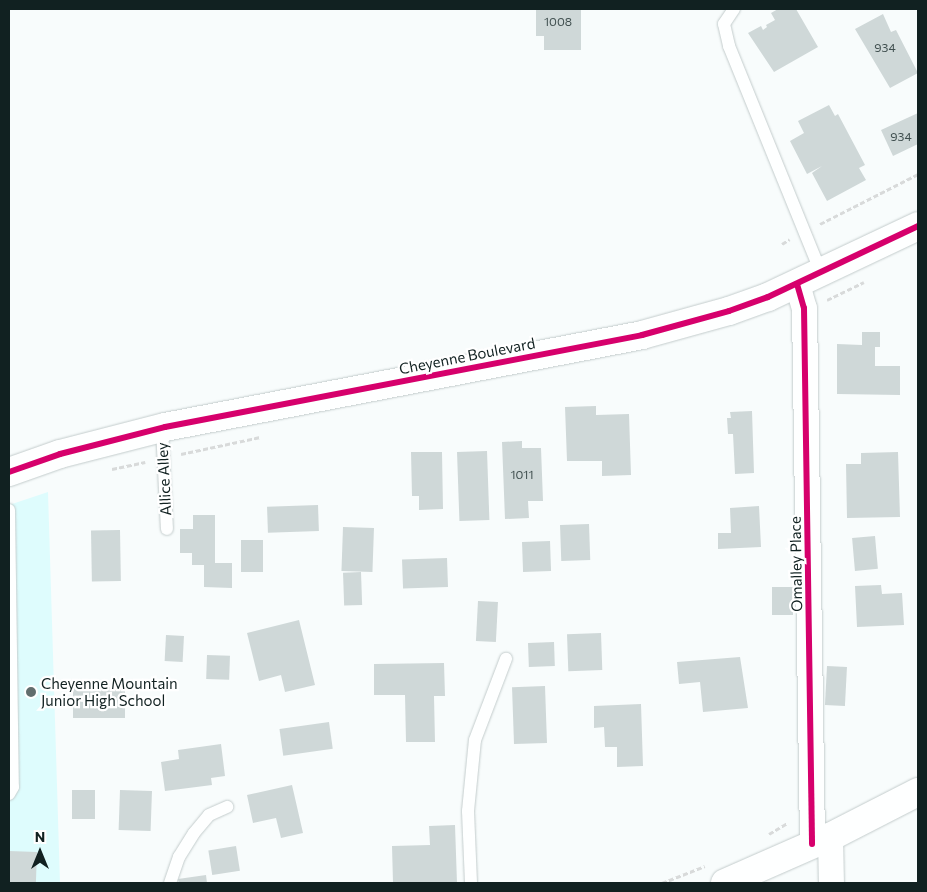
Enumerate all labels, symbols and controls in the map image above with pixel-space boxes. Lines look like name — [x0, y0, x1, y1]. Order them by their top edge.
house number: 1008 — [544, 15, 572, 29]
house number: 934 — [874, 41, 896, 55]
house number: 934 — [890, 130, 912, 144]
street label: Cheyenne Boulevard — [397, 334, 537, 378]
street label: Allice Alley — [153, 442, 175, 516]
house number: 1011 — [510, 468, 534, 482]
street label: Omalley Place — [786, 516, 806, 612]
place label: Cheyenne Mountain Junior High School — [41, 674, 178, 709]
marker: Cheyenne Mountain Junior High School — [25, 686, 37, 698]
north arrow — [15, 827, 65, 877]
text: N — [35, 828, 45, 845]

